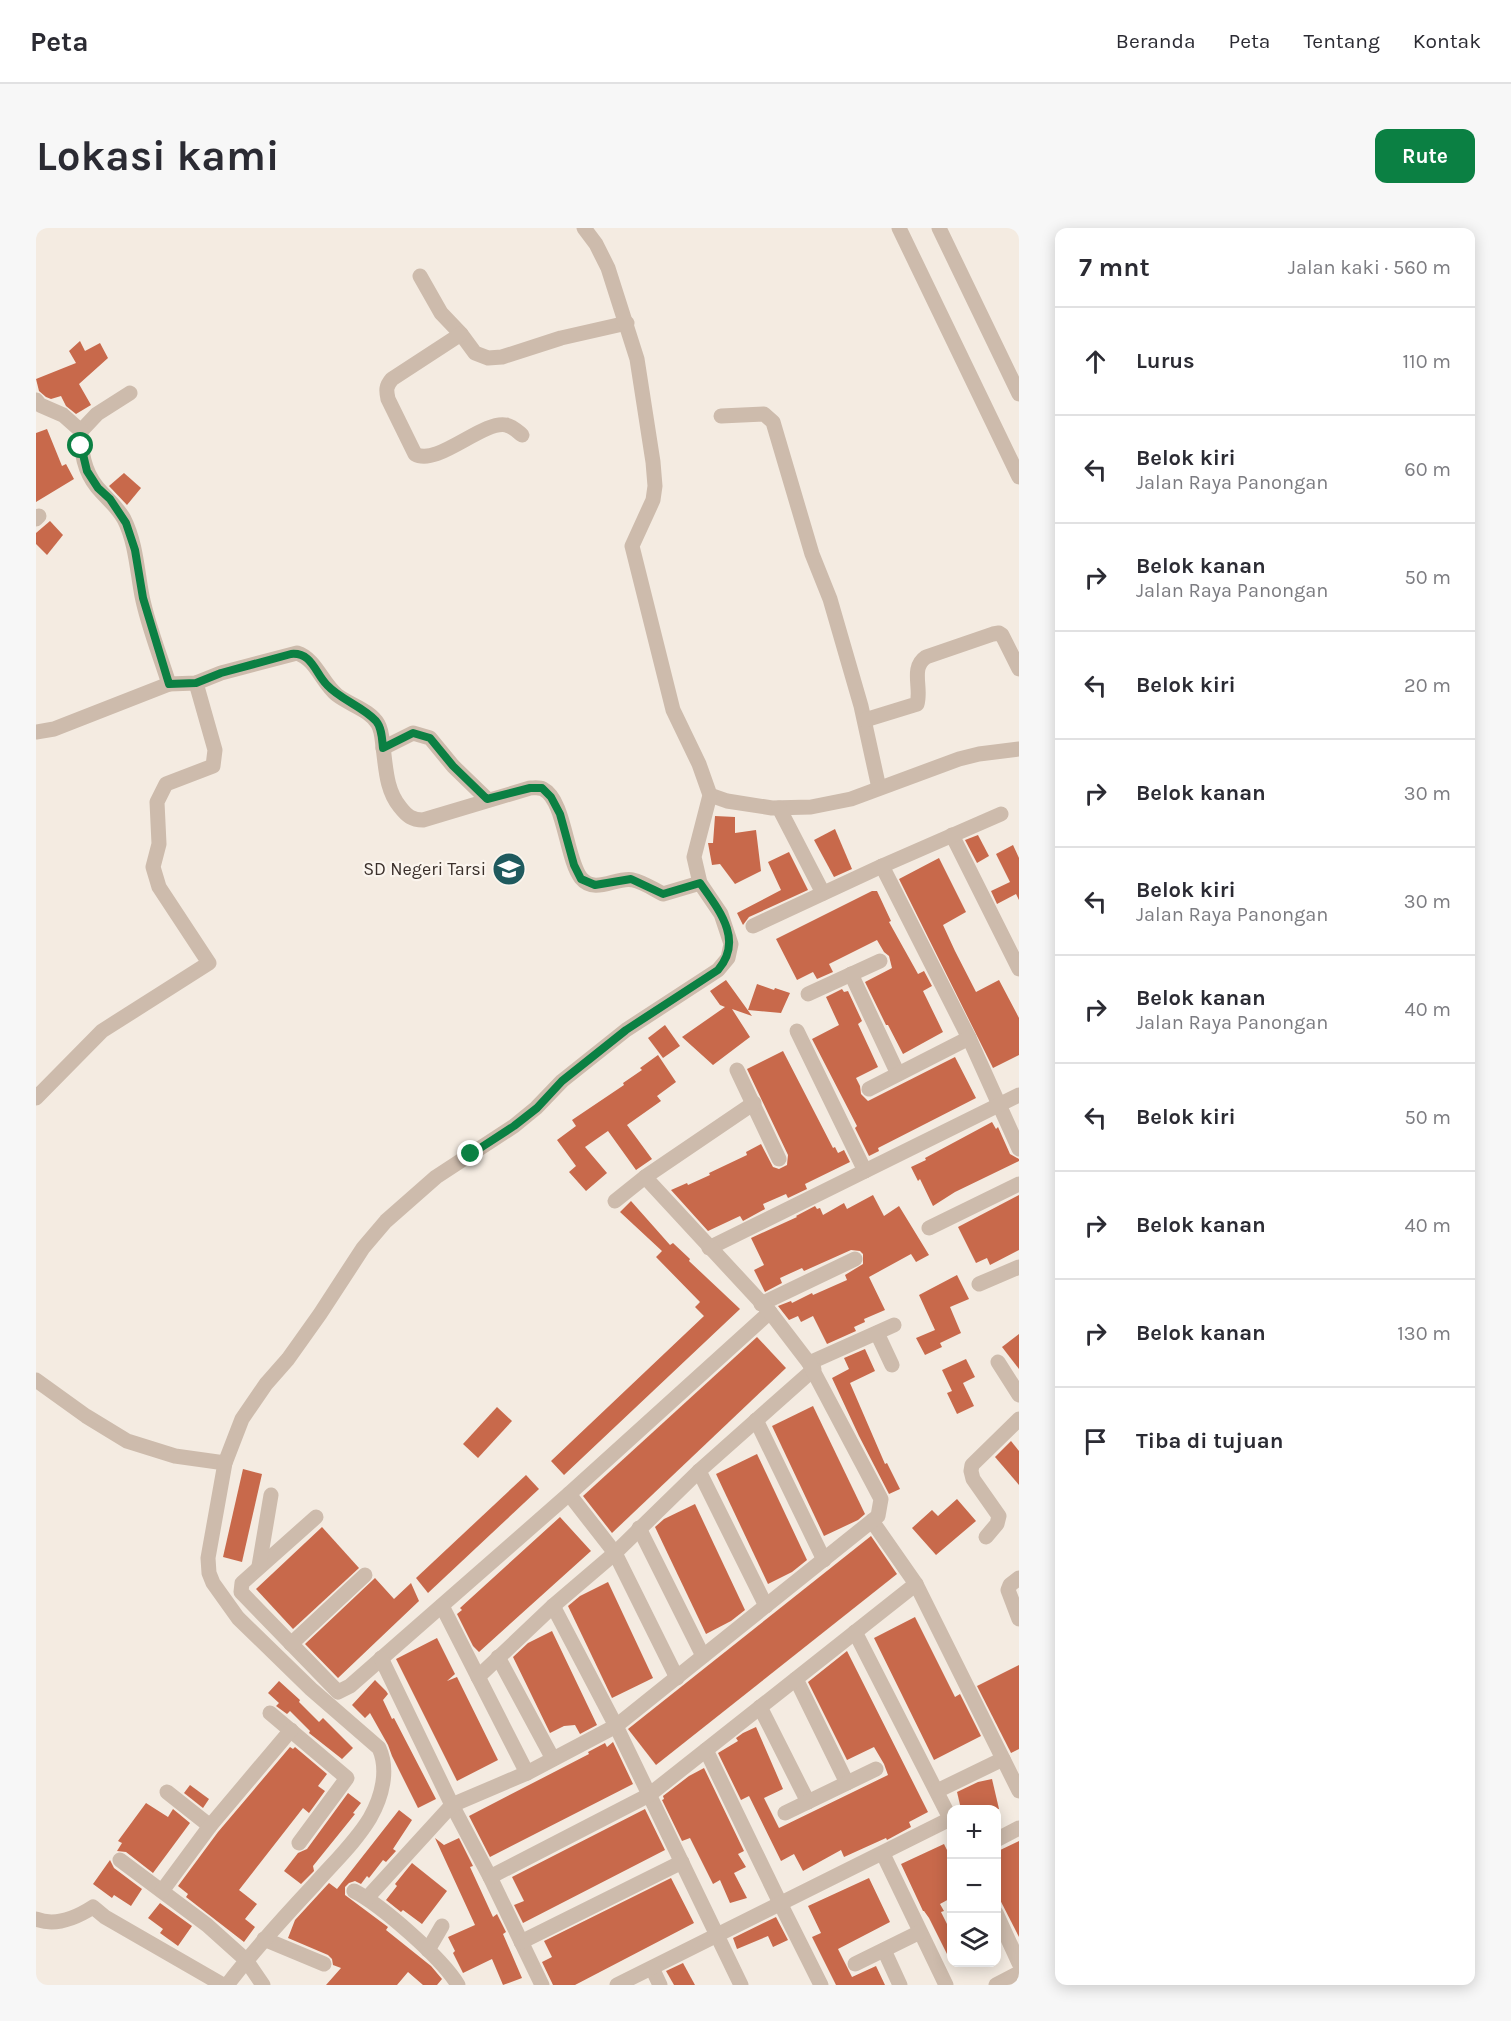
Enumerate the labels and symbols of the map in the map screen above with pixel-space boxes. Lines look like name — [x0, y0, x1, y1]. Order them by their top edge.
route start — [67, 432, 93, 458]
school or university icon: SD Negeri Tarsi — [491, 851, 527, 887]
place label: SD Negeri Tarsi — [363, 858, 486, 880]
route end — [457, 1140, 483, 1166]

